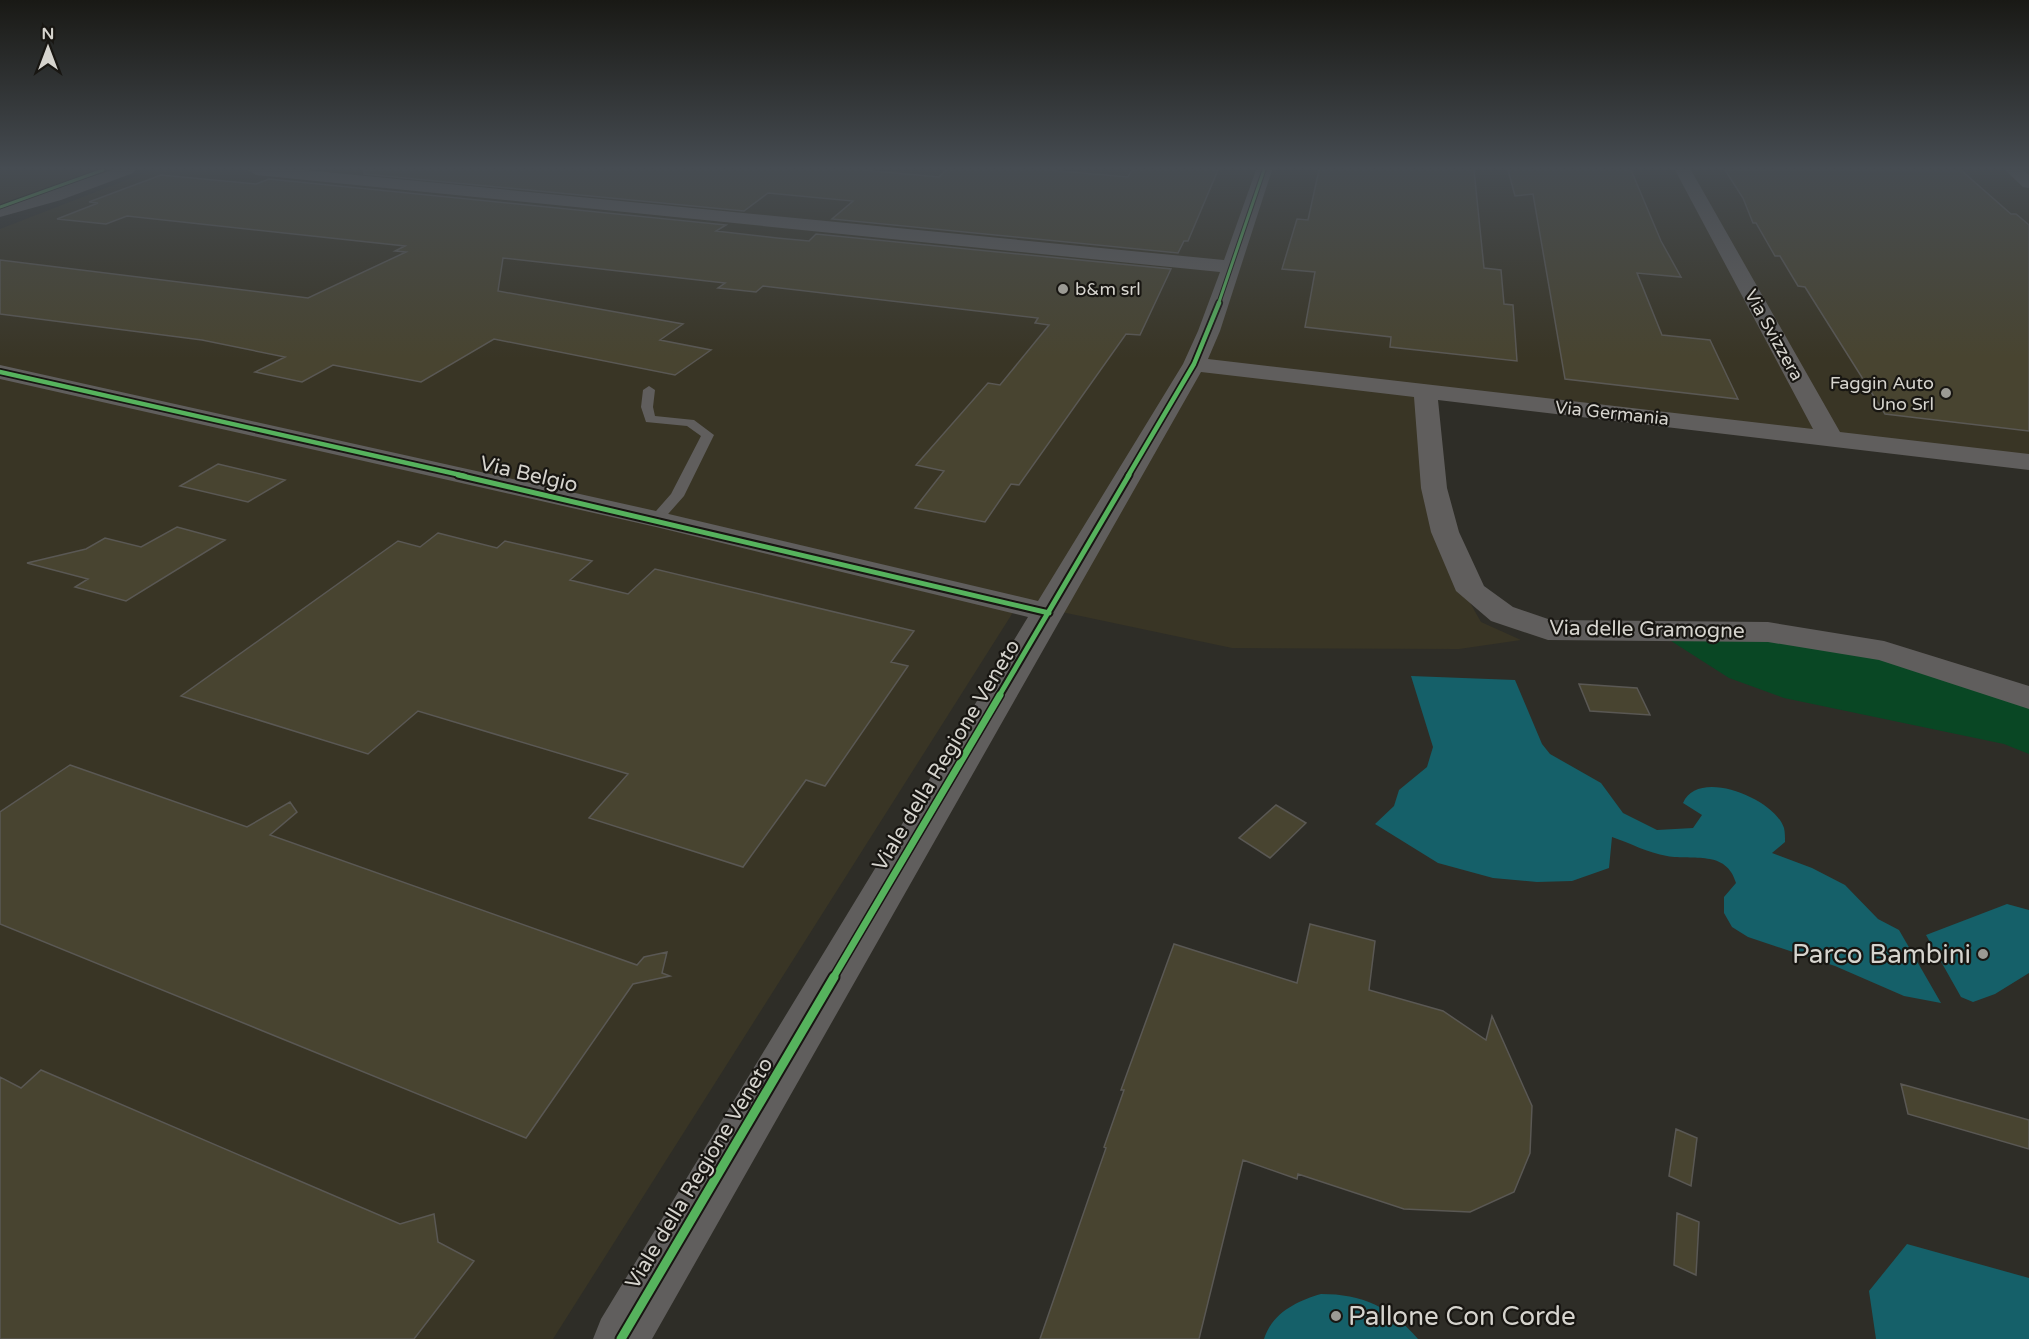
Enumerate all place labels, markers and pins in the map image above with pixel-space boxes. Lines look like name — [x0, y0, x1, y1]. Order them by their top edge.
place label: b&m srl — [1075, 278, 1141, 300]
marker: b&m srl — [1056, 282, 1070, 296]
place label: Faggin Auto Uno Srl — [1830, 372, 1934, 415]
marker: Faggin Auto Uno Srl — [1939, 386, 1953, 400]
place label: Parco Bambini — [1792, 939, 1971, 970]
marker: Parco Bambini — [1976, 947, 1990, 961]
place label: Pallone Con Corde — [1348, 1301, 1576, 1332]
marker: Pallone Con Corde — [1329, 1309, 1343, 1323]

